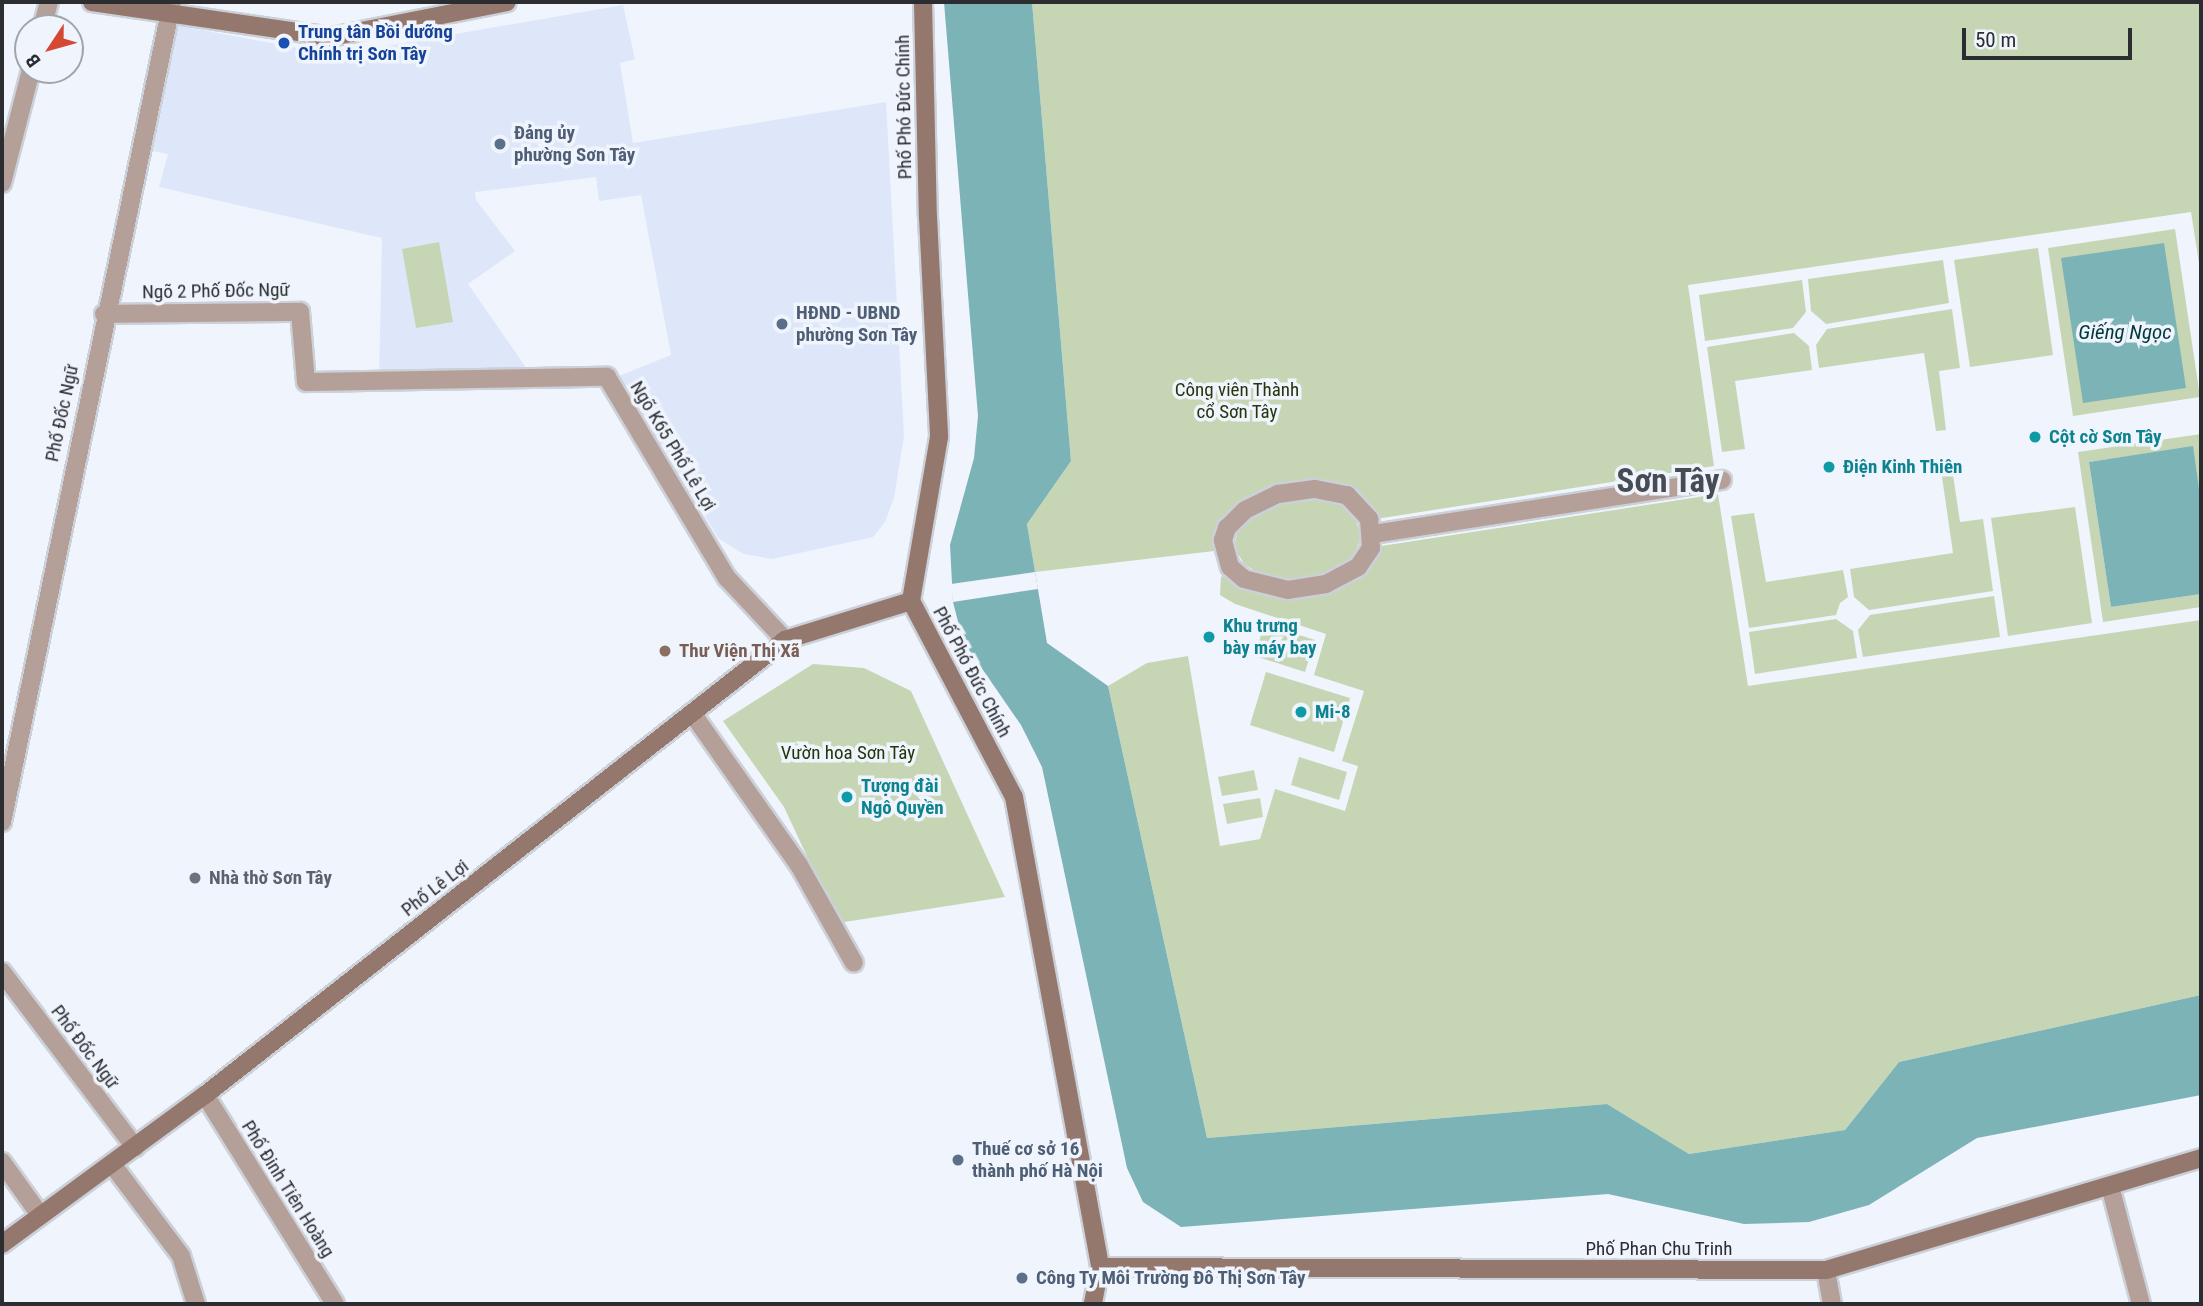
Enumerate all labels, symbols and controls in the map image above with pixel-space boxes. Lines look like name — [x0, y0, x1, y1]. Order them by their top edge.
north arrow — [14, 14, 84, 84]
scale bar — [1965, 14, 2135, 58]
place label: Trung tân Bồi dưỡng Chính trị Sơn Tây — [298, 21, 453, 65]
text: 50 m — [1975, 28, 2016, 52]
street label: Phố Phó Đức Chính — [891, 34, 917, 180]
marker: Trung tân Bồi dưỡng Chính trị Sơn Tây — [276, 35, 292, 51]
text: B — [21, 49, 46, 72]
place label: Đảng ủy phường Sơn Tây — [514, 122, 636, 166]
marker: Đảng ủy phường Sơn Tây — [492, 136, 508, 152]
street label: Ngõ 2 Phố Đốc Ngữ — [142, 278, 290, 304]
place label: HĐND - UBND phường Sơn Tây — [796, 302, 918, 346]
marker: HĐND - UBND phường Sơn Tây — [774, 316, 790, 332]
water label: Giếng Ngọc — [2078, 319, 2172, 345]
street label: Phố Đốc Ngữ — [41, 362, 83, 464]
street label: Ngõ K65 Phố Lê Lợi — [625, 377, 721, 515]
park label: Công viên Thành cổ Sơn Tây — [1175, 379, 1299, 423]
place label: Cột cờ Sơn Tây — [2049, 426, 2162, 448]
marker: Cột cờ Sơn Tây — [2027, 429, 2043, 445]
place label: Điện Kinh Thiên — [1843, 456, 1963, 478]
marker: Điện Kinh Thiên — [1821, 459, 1837, 475]
district label: Sơn Tây — [1616, 461, 1720, 501]
street label: Phố Phó Đức Chính — [928, 603, 1016, 741]
place label: Khu trưng bày máy bay — [1223, 615, 1316, 659]
marker: Khu trưng bày máy bay — [1201, 629, 1217, 645]
place label: Thư Viện Thị Xã — [679, 640, 800, 662]
marker: Thư Viện Thị Xã — [657, 643, 673, 659]
place label: Mi-8 — [1315, 701, 1351, 723]
marker: Mi-8 — [1293, 704, 1309, 720]
park label: Vườn hoa Sơn Tây — [781, 742, 915, 764]
place label: Tượng đài Ngô Quyền — [861, 775, 944, 819]
marker: Tượng đài Ngô Quyền — [839, 789, 855, 805]
street label: Phố Lê Lợi — [397, 855, 473, 921]
place label: Nhà thờ Sơn Tây — [209, 867, 332, 889]
marker: Nhà thờ Sơn Tây — [187, 870, 203, 886]
street label: Phố Đốc Ngữ — [46, 1001, 124, 1093]
street label: Phố Đinh Tiên Hoàng — [237, 1116, 339, 1262]
place label: Thuế cơ sở 16 thành phố Hà Nội — [972, 1138, 1103, 1182]
marker: Thuế cơ sở 16 thành phố Hà Nội — [950, 1152, 966, 1168]
street label: Phố Phan Chu Trinh — [1585, 1238, 1733, 1260]
place label: Công Ty Môi Trường Đô Thị Sơn Tây — [1036, 1267, 1308, 1289]
marker: Công Ty Môi Trường Đô Thị Sơn Tây — [1014, 1270, 1030, 1286]

